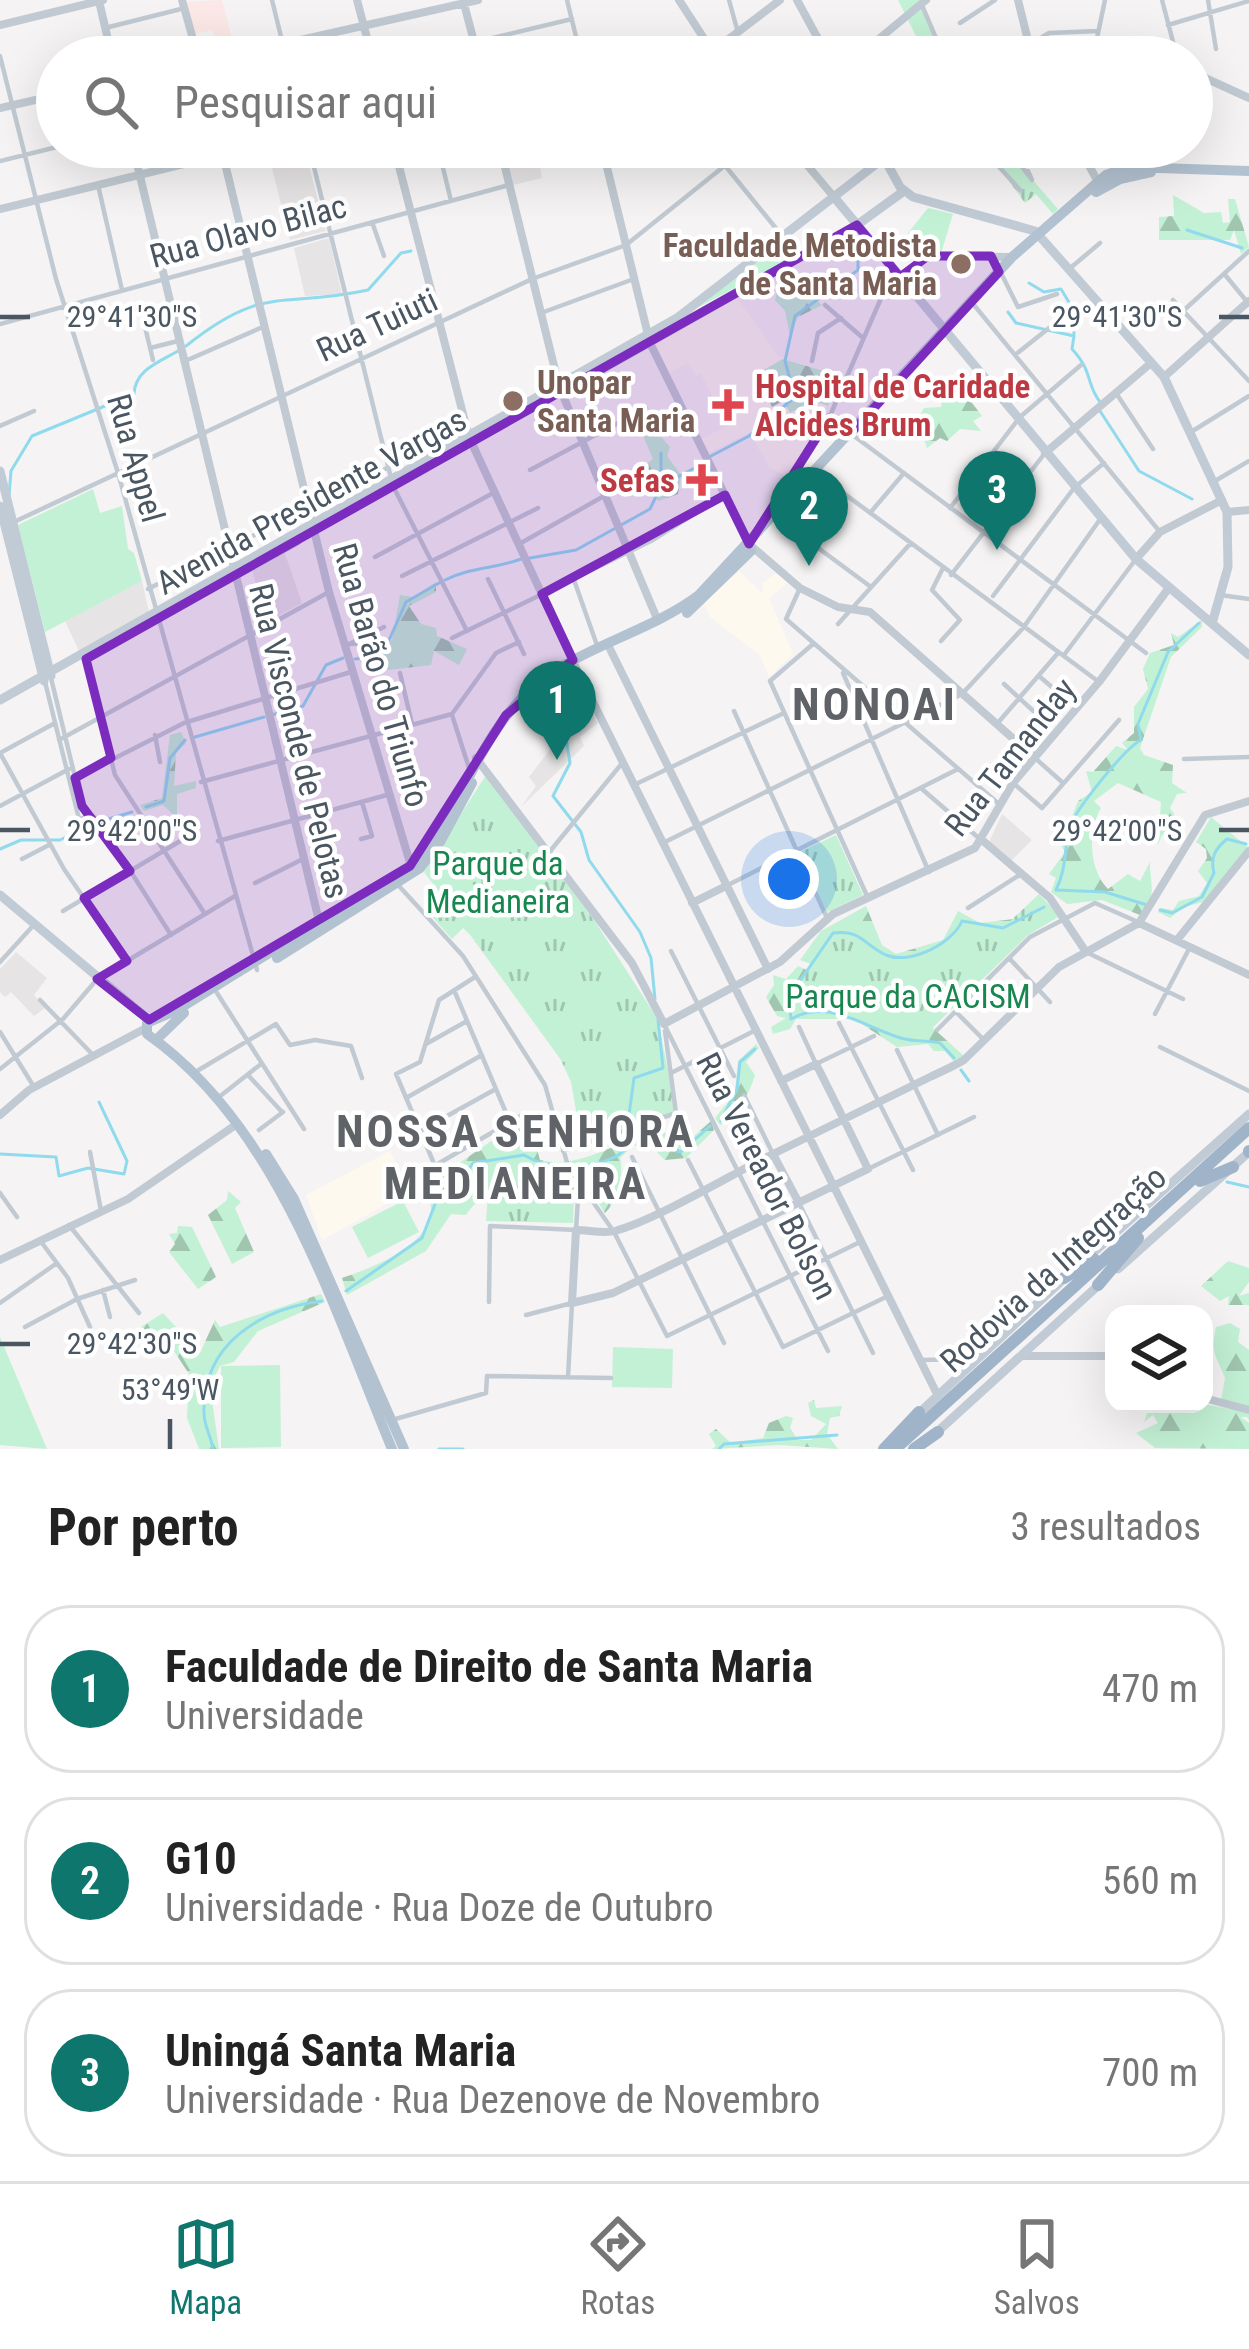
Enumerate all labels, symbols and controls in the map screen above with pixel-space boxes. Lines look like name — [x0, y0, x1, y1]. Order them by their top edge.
search box — [36, 36, 1213, 168]
icon: search — [78, 69, 144, 135]
text: Pesquisar aqui — [174, 76, 437, 129]
street label: Rua Olavo Bilac — [145, 186, 351, 276]
place label: Faculdade Metodista de Santa Maria — [663, 226, 937, 303]
marker: Faculdade Metodista de Santa Maria — [948, 251, 974, 277]
street label: Rua Tuiuti — [310, 280, 444, 370]
text: 29°41'30"S — [67, 299, 197, 334]
text: 29°41'30"S — [1052, 299, 1182, 334]
place label: Unopar Santa Maria — [537, 363, 695, 440]
place label: Hospital de Caridade Alcides Brum — [755, 367, 1030, 444]
marker: Unopar Santa Maria — [500, 388, 526, 414]
street label: Rua Appel — [99, 389, 173, 527]
marker: Hospital de Caridade Alcides Brum — [712, 389, 744, 421]
street label: Avenida Presidente Vargas — [149, 400, 473, 602]
pin: 3 — [958, 451, 1036, 550]
place label: Sefas — [600, 461, 675, 500]
marker: Sefas — [686, 464, 718, 496]
pin: 2 — [770, 467, 848, 566]
street label: Rua Barão do Triunfo — [325, 539, 437, 811]
street label: Rua Visconde de Pelotas — [241, 580, 357, 902]
pin: 1 — [518, 661, 596, 760]
street label: Rua Tamanday — [936, 670, 1084, 844]
district label: NONOAI — [792, 678, 958, 731]
text: 29°42'00"S — [67, 813, 197, 848]
text: 29°42'00"S — [1052, 813, 1182, 848]
park label: Parque da Medianeira — [426, 844, 570, 921]
your location — [759, 849, 819, 909]
park label: Parque da CACISM — [785, 977, 1031, 1016]
street label: Rua Vereador Bolson — [688, 1046, 846, 1306]
district label: NOSSA SENHORA MEDIANEIRA — [336, 1105, 696, 1210]
street label: Rodovia da Integração — [932, 1157, 1174, 1381]
map controls — [1105, 1305, 1213, 1413]
button: layers — [1105, 1305, 1213, 1413]
text: 29°42'30"S — [67, 1326, 197, 1361]
text: 53°49'W — [121, 1372, 219, 1407]
text: Por perto — [48, 1498, 239, 1557]
text: 3 resultados — [1010, 1504, 1201, 1550]
text: Faculdade de Direito de Santa Maria — [165, 1640, 813, 1693]
text: 1 — [80, 1666, 100, 1712]
text: 470 m — [1102, 1666, 1198, 1712]
text: Universidade — [165, 1693, 364, 1739]
text: G10 — [165, 1832, 237, 1885]
text: 2 — [80, 1858, 100, 1904]
text: 560 m — [1102, 1858, 1198, 1904]
text: Universidade · Rua Doze de Outubro — [165, 1885, 713, 1931]
text: Uningá Santa Maria — [165, 2024, 516, 2077]
text: 3 — [80, 2050, 100, 2096]
text: 700 m — [1102, 2050, 1198, 2096]
text: Universidade · Rua Dezenove de Novembro — [165, 2077, 820, 2123]
tab: Mapa — [169, 2211, 242, 2322]
tab: Rotas — [581, 2211, 655, 2322]
tab: Salvos — [994, 2211, 1080, 2322]

